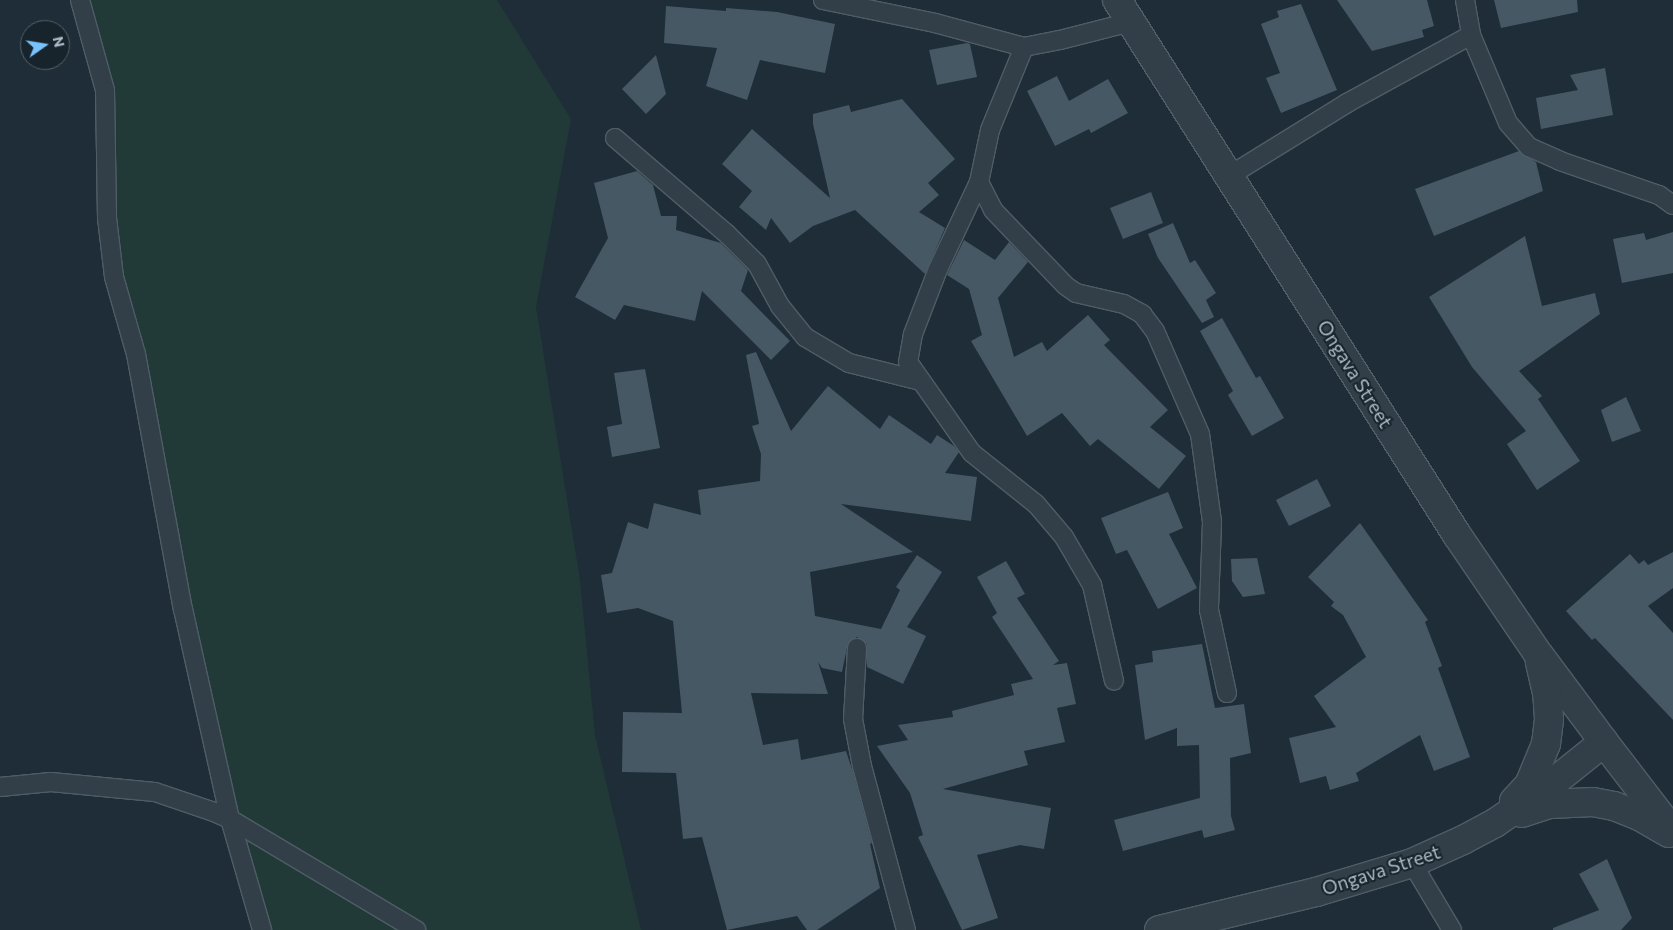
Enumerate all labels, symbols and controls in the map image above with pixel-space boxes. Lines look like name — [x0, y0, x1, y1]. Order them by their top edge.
north arrow — [20, 20, 70, 70]
text: N — [50, 35, 69, 49]
street label: Ongava Street — [1313, 316, 1397, 432]
street label: Ongava Street — [1319, 840, 1443, 900]

